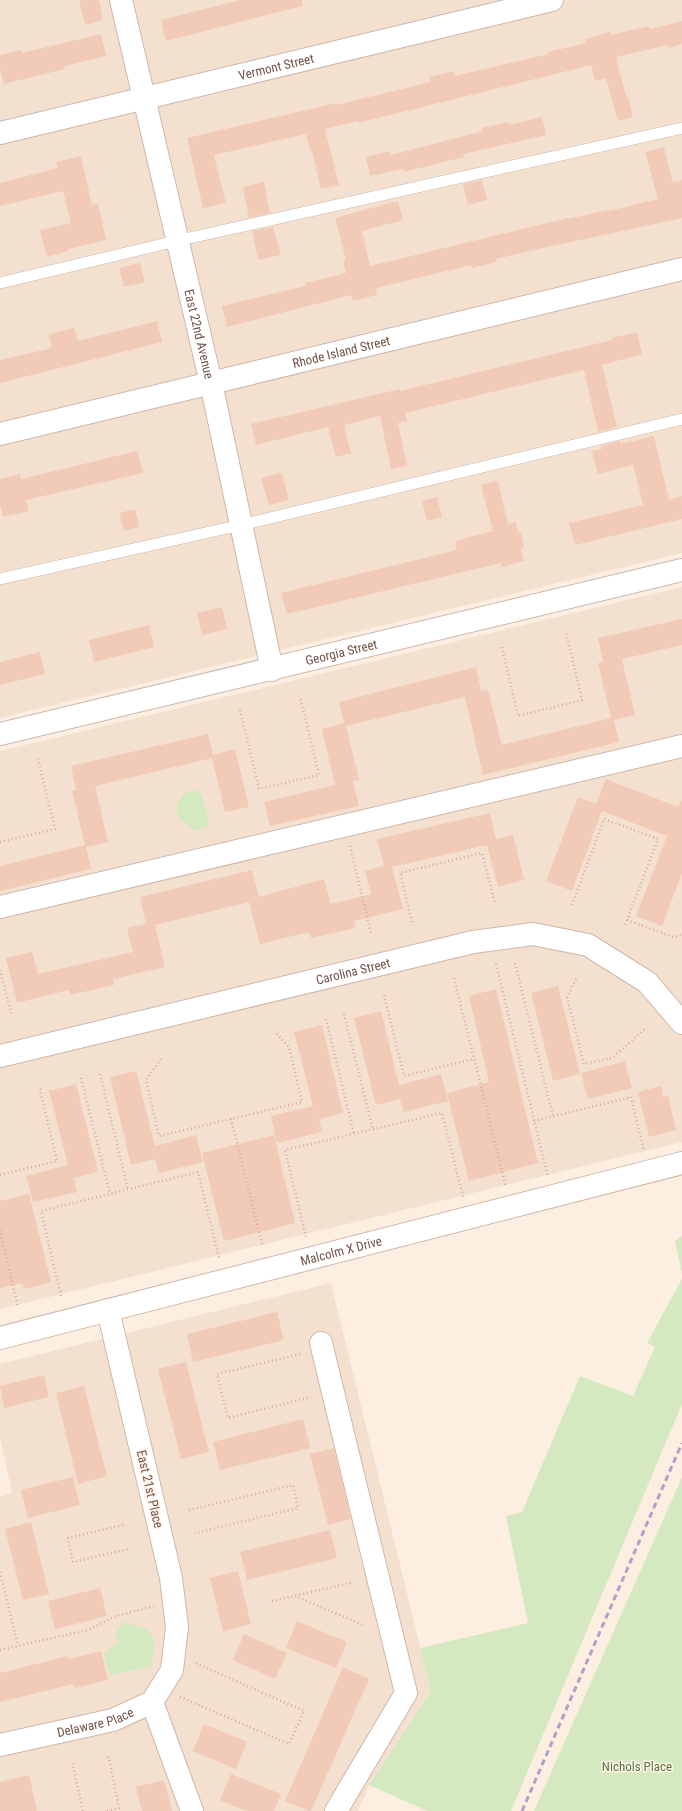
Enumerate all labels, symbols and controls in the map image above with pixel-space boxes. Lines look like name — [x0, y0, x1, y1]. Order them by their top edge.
street label: Vermont Street — [237, 50, 315, 83]
street label: East 22nd Avenue — [182, 288, 217, 380]
street label: Rhode Island Street — [291, 332, 392, 370]
street label: Georgia Street — [304, 636, 379, 668]
street label: Carolina Street — [314, 955, 392, 987]
street label: Malcolm X Drive — [299, 1233, 383, 1268]
street label: East 21st Place — [134, 1449, 166, 1529]
street label: Delaware Place — [56, 1704, 136, 1740]
park label: Nichols Place — [602, 1759, 672, 1774]

